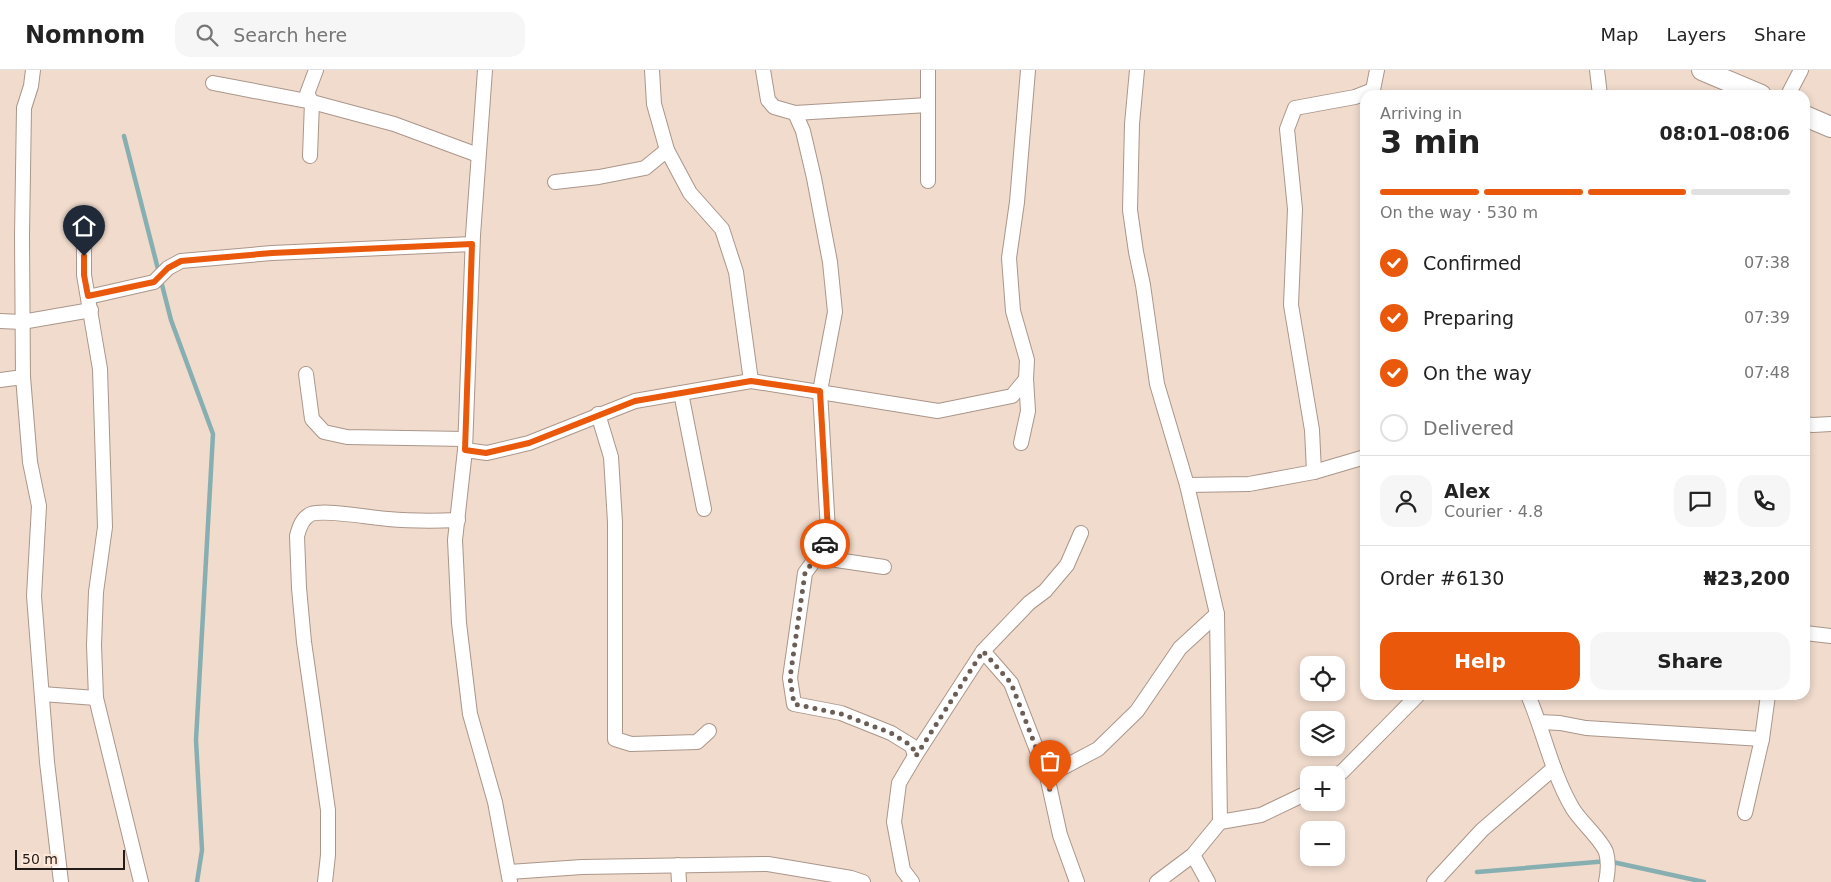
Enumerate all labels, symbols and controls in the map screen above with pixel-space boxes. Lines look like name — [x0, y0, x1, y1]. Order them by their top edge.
search box — [175, 12, 525, 57]
text: Nomnom — [25, 21, 145, 49]
icon: search — [193, 21, 221, 49]
text: Search here — [233, 24, 347, 46]
text: Map — [1600, 24, 1638, 45]
text: Layers — [1666, 24, 1726, 45]
text: Share — [1754, 24, 1806, 45]
text: Arriving in — [1380, 104, 1462, 123]
text: 08:01–08:06 — [1660, 122, 1790, 144]
text: 3 min — [1380, 123, 1481, 161]
text: On the way · 530 m — [1380, 203, 1538, 222]
pin — [63, 205, 105, 256]
icon: home — [70, 212, 98, 240]
icon: check — [1380, 249, 1408, 277]
text: Confirmed — [1423, 252, 1522, 274]
text: 07:38 — [1744, 253, 1790, 272]
icon: check — [1380, 304, 1408, 332]
text: Preparing — [1423, 307, 1514, 329]
text: 07:39 — [1744, 308, 1790, 327]
icon: check — [1380, 359, 1408, 387]
text: On the way — [1423, 362, 1532, 384]
text: 07:48 — [1744, 363, 1790, 382]
text: Delivered — [1423, 417, 1514, 439]
button: person — [1380, 475, 1432, 527]
button: chat — [1674, 475, 1726, 527]
button: phone — [1738, 475, 1790, 527]
text: Alex — [1444, 480, 1490, 502]
text: Courier · 4.8 — [1444, 502, 1543, 521]
courier — [800, 519, 850, 569]
icon: car — [811, 530, 839, 558]
text: Order #6130 — [1380, 567, 1504, 589]
text: ₦23,200 — [1703, 567, 1790, 589]
button: Help — [1380, 632, 1580, 690]
button: Share — [1590, 632, 1790, 690]
map controls — [1300, 656, 1345, 866]
button: locate — [1300, 656, 1345, 701]
button: layers — [1300, 711, 1345, 756]
pin — [1029, 740, 1071, 791]
icon: bag — [1036, 747, 1064, 775]
button: + — [1300, 766, 1345, 811]
button: − — [1300, 821, 1345, 866]
scale bar — [15, 847, 125, 870]
text: 50 m — [22, 851, 58, 867]

